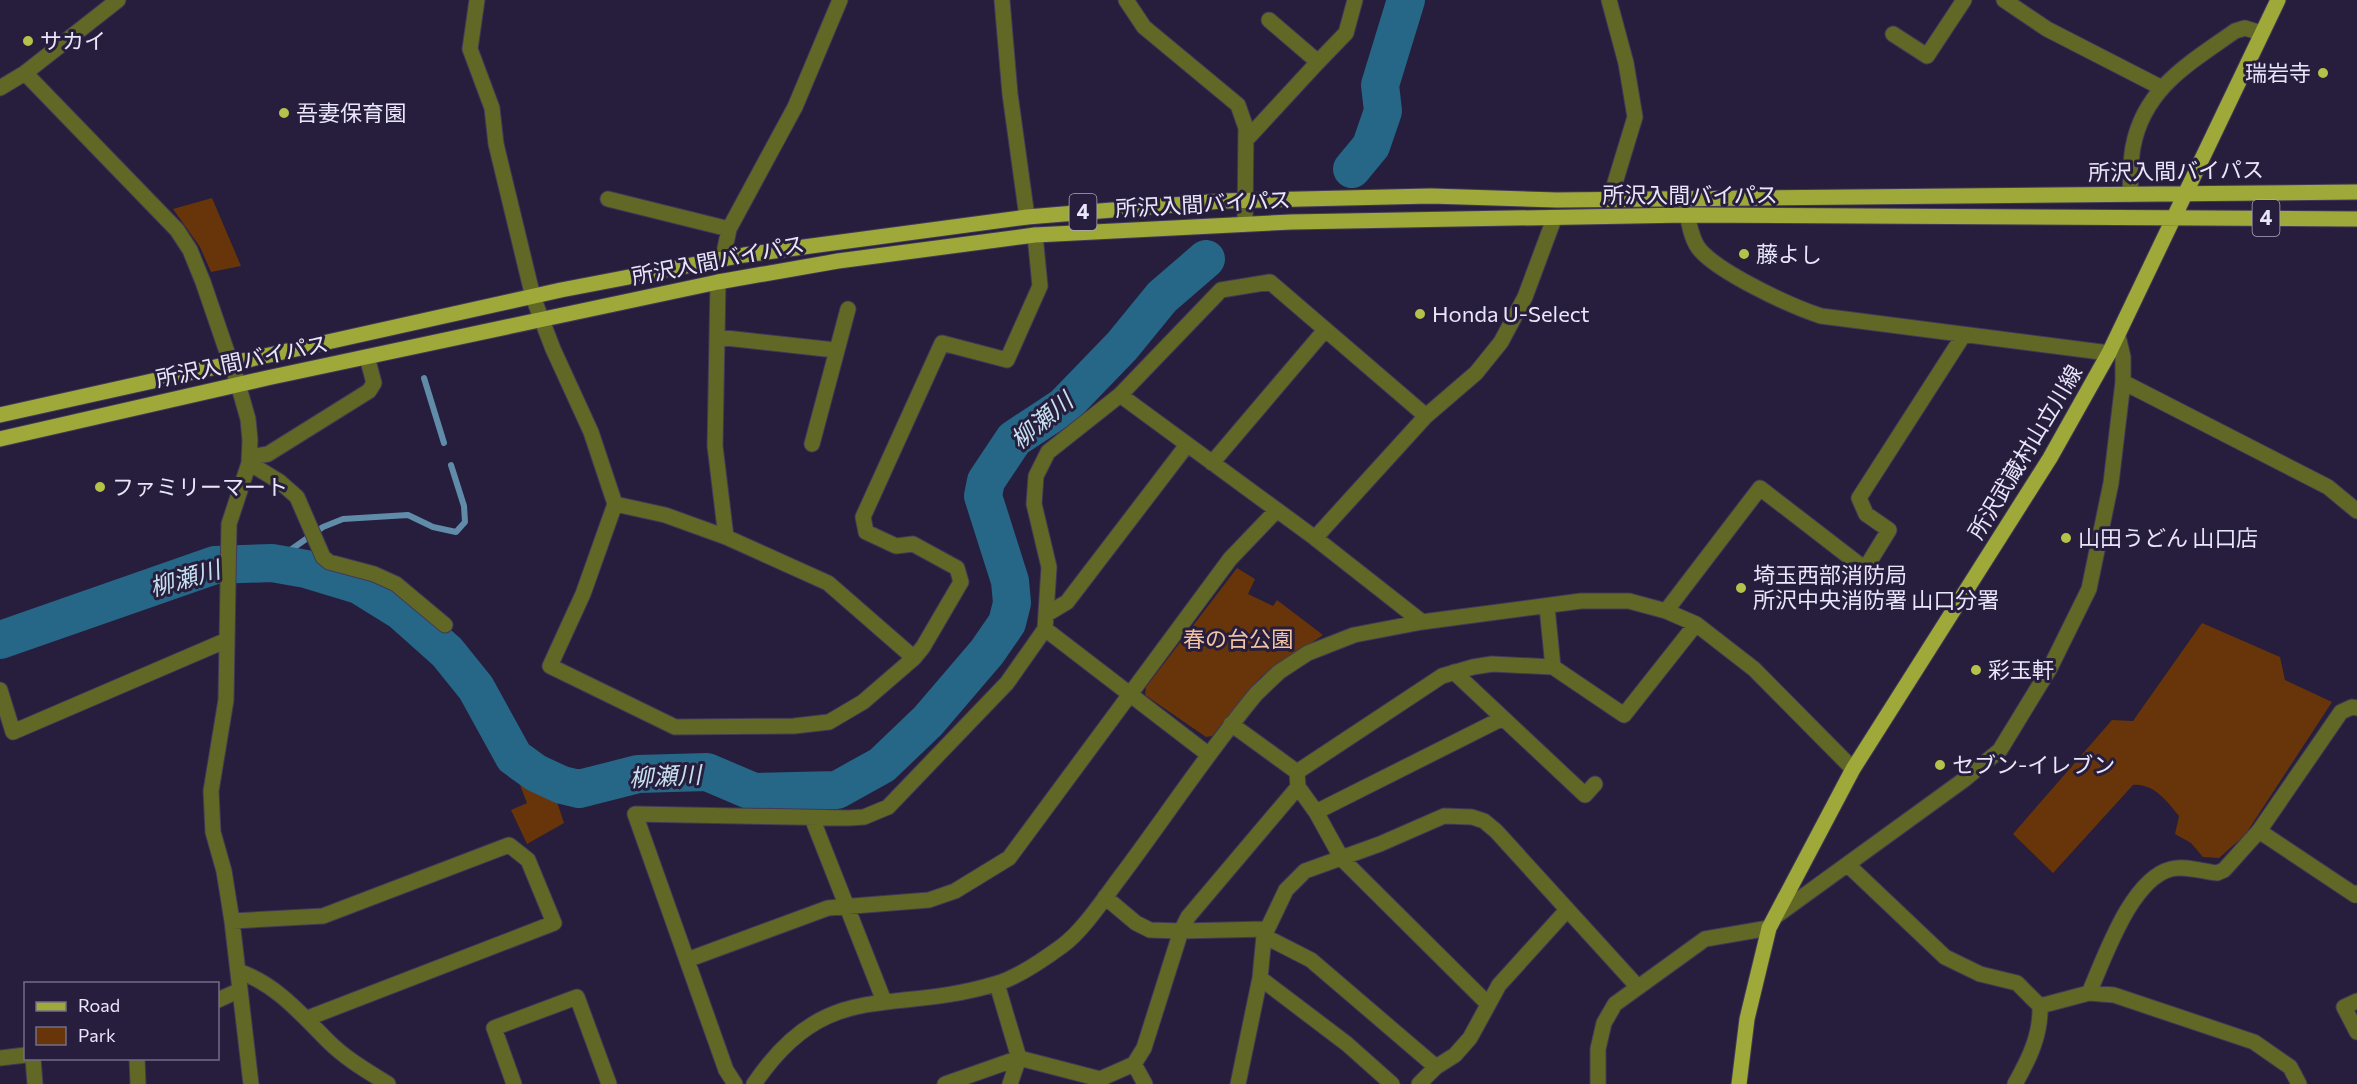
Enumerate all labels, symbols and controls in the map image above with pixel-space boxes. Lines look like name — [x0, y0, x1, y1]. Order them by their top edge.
place label: サカイ — [40, 27, 106, 54]
marker: サカイ — [21, 34, 35, 48]
place label: 瑞岩寺 — [2245, 59, 2311, 86]
marker: 瑞岩寺 — [2316, 66, 2330, 80]
place label: 吾妻保育園 — [296, 99, 406, 126]
marker: 吾妻保育園 — [277, 106, 291, 120]
street label: 所沢入間バイパス — [2088, 155, 2264, 186]
street label: 所沢入間バイパス — [1602, 181, 1778, 208]
street label: 所沢入間バイパス — [1115, 185, 1291, 222]
road number: 4 — [1070, 194, 1096, 230]
road number: 4 — [2252, 200, 2280, 236]
street label: 所沢入間バイパス — [629, 230, 807, 290]
place label: 藤よし — [1756, 240, 1822, 267]
marker: 藤よし — [1737, 247, 1751, 261]
place label: Honda U-Select — [1432, 300, 1590, 327]
marker: Honda U-Select — [1413, 307, 1427, 321]
street label: 所沢入間バイパス — [153, 329, 331, 392]
street label: 所沢武蔵村山立川線 — [1962, 360, 2087, 544]
water label: 柳瀬川 — [1004, 384, 1080, 454]
place label: ファミリーマート — [112, 473, 288, 500]
marker: ファミリーマート — [93, 480, 107, 494]
place label: 山田うどん 山口店 — [2078, 524, 2258, 551]
marker: 山田うどん 山口店 — [2059, 531, 2073, 545]
water label: 柳瀬川 — [146, 553, 226, 601]
place label: 埼玉西部消防局 所沢中央消防署 山口分署 — [1753, 561, 1999, 613]
marker: 埼玉西部消防局 所沢中央消防署 山口分署 — [1734, 581, 1748, 595]
park label: 春の台公園 — [1183, 625, 1293, 652]
place label: 彩玉軒 — [1988, 656, 2054, 683]
marker: 彩玉軒 — [1969, 663, 1983, 677]
place label: セブン-イレブン — [1952, 751, 2115, 778]
marker: セブン-イレブン — [1933, 758, 1947, 772]
water label: 柳瀬川 — [628, 759, 705, 792]
legend — [24, 982, 219, 1060]
text: Road — [78, 994, 120, 1016]
text: Park — [78, 1024, 116, 1046]

